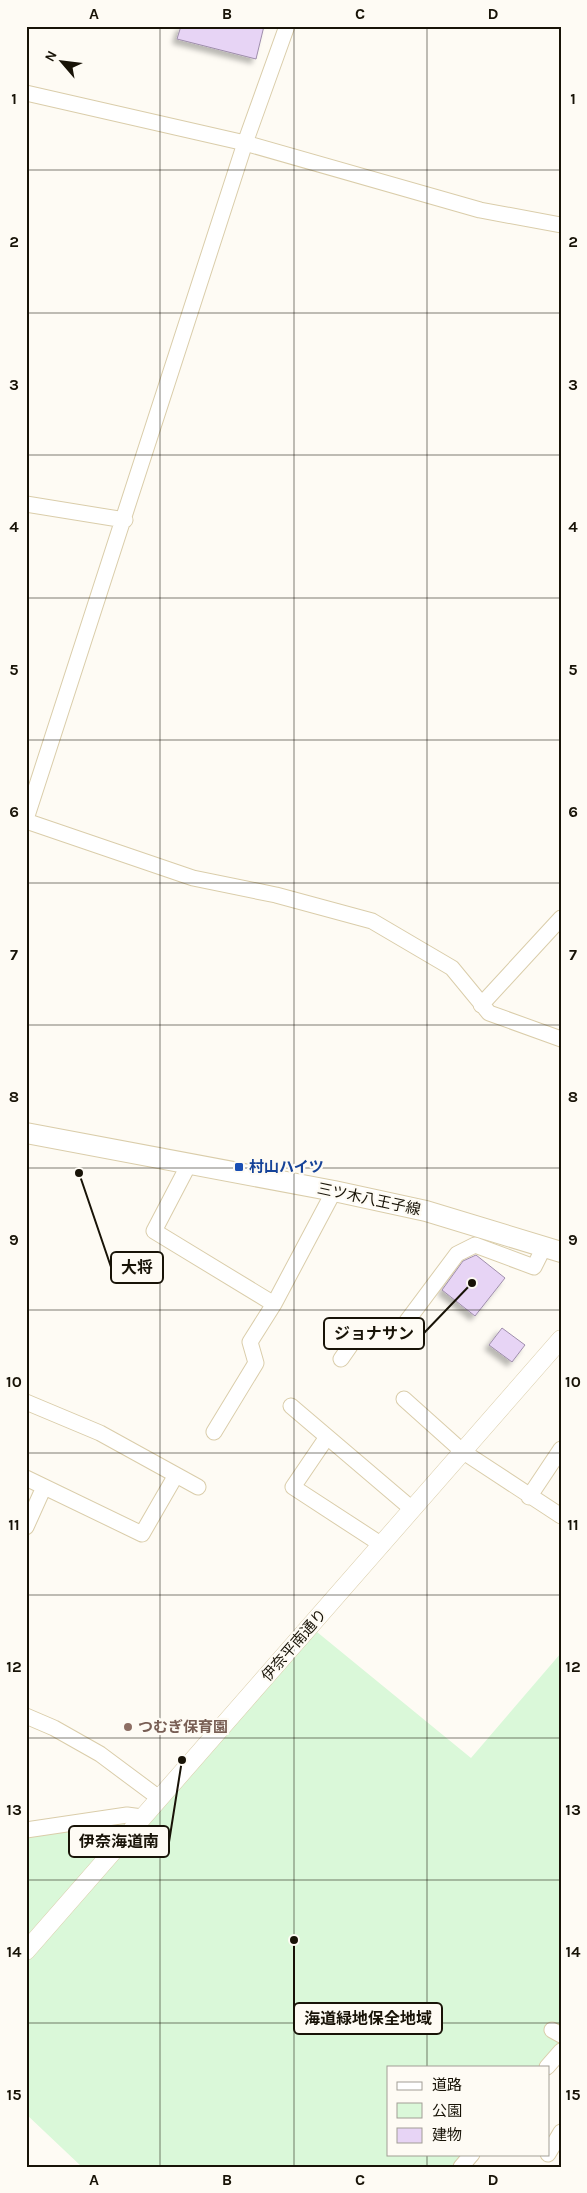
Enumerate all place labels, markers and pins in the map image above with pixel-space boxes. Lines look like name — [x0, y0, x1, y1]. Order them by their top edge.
place label: 村山ハイツ — [249, 1158, 324, 1176]
marker: 村山ハイツ — [233, 1161, 245, 1173]
callout: 大将 — [111, 1252, 163, 1283]
callout: ジョナサン — [324, 1318, 424, 1349]
place label: つむぎ保育園 — [138, 1718, 228, 1736]
marker: つむぎ保育園 — [122, 1721, 134, 1733]
callout: 伊奈海道南 — [69, 1826, 169, 1857]
callout: 海道緑地保全地域 — [294, 2003, 442, 2034]

